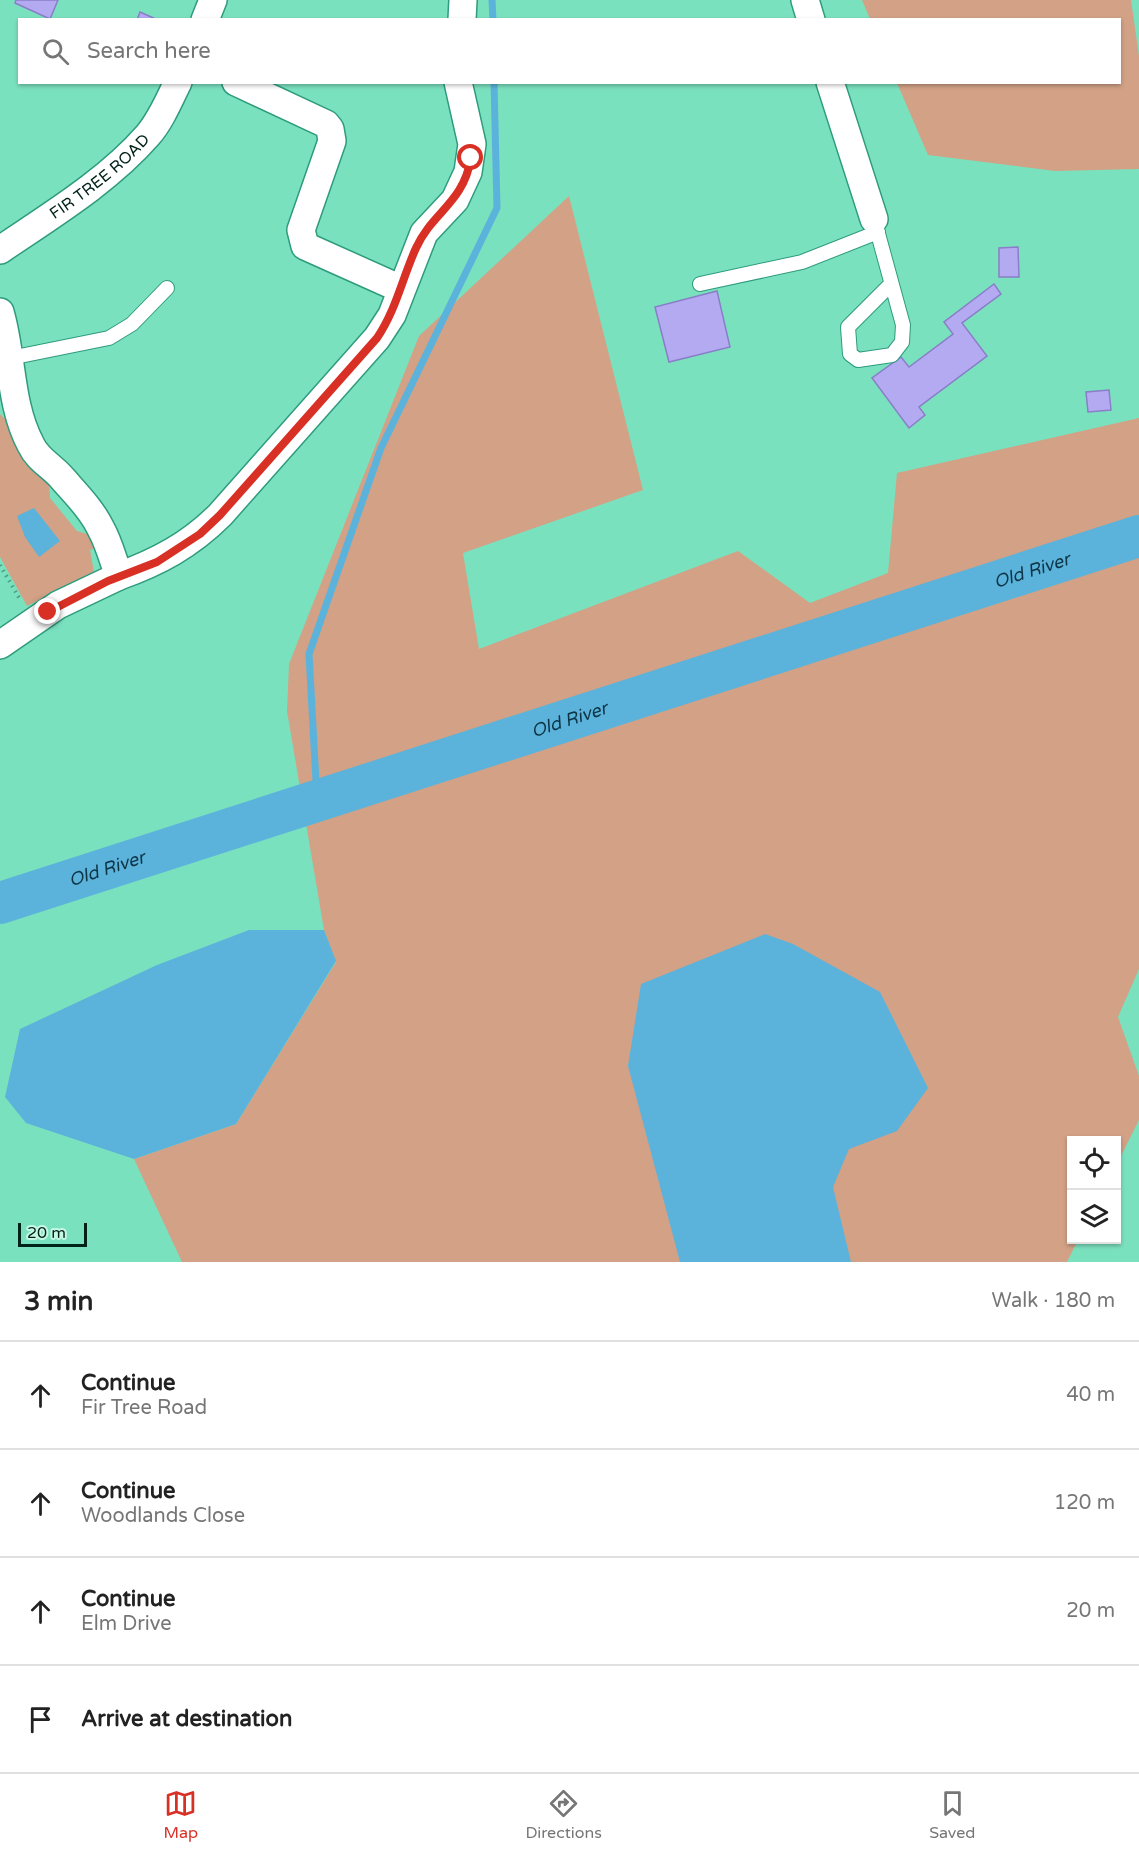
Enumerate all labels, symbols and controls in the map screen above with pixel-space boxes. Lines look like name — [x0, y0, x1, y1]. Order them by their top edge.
search box — [18, 18, 1121, 84]
icon: search — [39, 35, 72, 68]
text: Search here — [87, 38, 211, 64]
street label: FIR TREE ROAD — [46, 130, 154, 224]
route start — [457, 144, 483, 170]
water label: Old River — [991, 547, 1075, 593]
route end — [34, 598, 60, 624]
water label: Old River — [528, 696, 612, 742]
water label: Old River — [66, 845, 149, 891]
map controls — [1067, 1136, 1121, 1244]
button: locate — [1067, 1136, 1121, 1190]
button: layers — [1067, 1190, 1121, 1244]
scale bar — [18, 1220, 87, 1248]
text: 20 m — [27, 1223, 66, 1243]
text: 3 min — [24, 1286, 93, 1317]
text: Walk · 180 m — [992, 1289, 1115, 1313]
text: Continue — [81, 1370, 176, 1396]
icon: ahead — [24, 1379, 57, 1412]
text: 40 m — [1066, 1383, 1115, 1407]
text: Fir Tree Road — [81, 1396, 207, 1420]
text: Continue — [81, 1478, 176, 1504]
icon: ahead — [24, 1487, 57, 1520]
text: 120 m — [1054, 1491, 1115, 1515]
text: Woodlands Close — [81, 1504, 245, 1528]
text: Continue — [81, 1586, 176, 1612]
icon: ahead — [24, 1595, 57, 1628]
text: 20 m — [1066, 1599, 1115, 1623]
text: Elm Drive — [81, 1612, 172, 1636]
icon: arrive — [24, 1703, 57, 1736]
text: Arrive at destination — [81, 1706, 292, 1732]
tab: Map — [164, 1787, 198, 1843]
tab: Directions — [525, 1787, 602, 1843]
tab: Saved — [929, 1787, 975, 1843]

